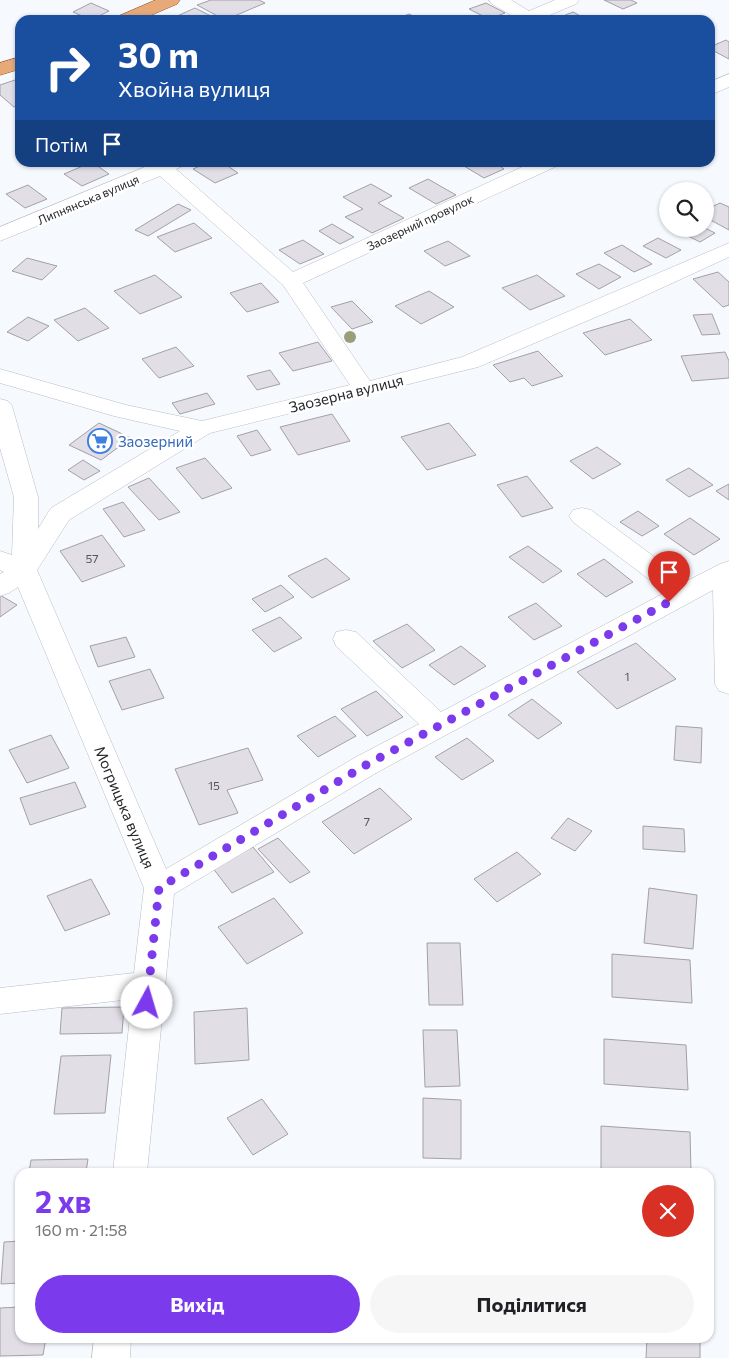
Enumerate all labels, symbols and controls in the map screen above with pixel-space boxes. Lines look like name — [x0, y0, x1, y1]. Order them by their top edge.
text: 30 m — [118, 32, 199, 75]
icon: right — [35, 35, 100, 100]
text: Хвойна вулиця — [118, 75, 270, 102]
icon: arrive — [98, 130, 126, 158]
text: Потім — [35, 133, 88, 156]
street label: Липнянська вулиця — [35, 171, 141, 227]
map controls — [659, 182, 714, 237]
button: search — [659, 182, 714, 237]
street label: Заозерний провулок — [364, 191, 476, 253]
street label: Заозерна вулиця — [287, 370, 405, 416]
supermarket icon: Заозерний — [87, 428, 113, 454]
place label: Заозерний — [118, 432, 193, 450]
house number: 57 — [85, 551, 99, 565]
pin — [648, 551, 690, 602]
icon: arrive — [655, 558, 683, 586]
house number: 1 — [624, 669, 630, 683]
street label: Могрицька вулиця — [91, 743, 159, 871]
house number: 15 — [208, 778, 220, 792]
house number: 7 — [364, 814, 370, 828]
position arrow — [120, 976, 172, 1028]
text: 2 хв — [35, 1182, 91, 1219]
button: close — [642, 1185, 694, 1237]
text: 160 m · 21:58 — [35, 1220, 127, 1239]
button: Вихід — [35, 1275, 360, 1333]
button: Поділитися — [370, 1275, 694, 1333]

